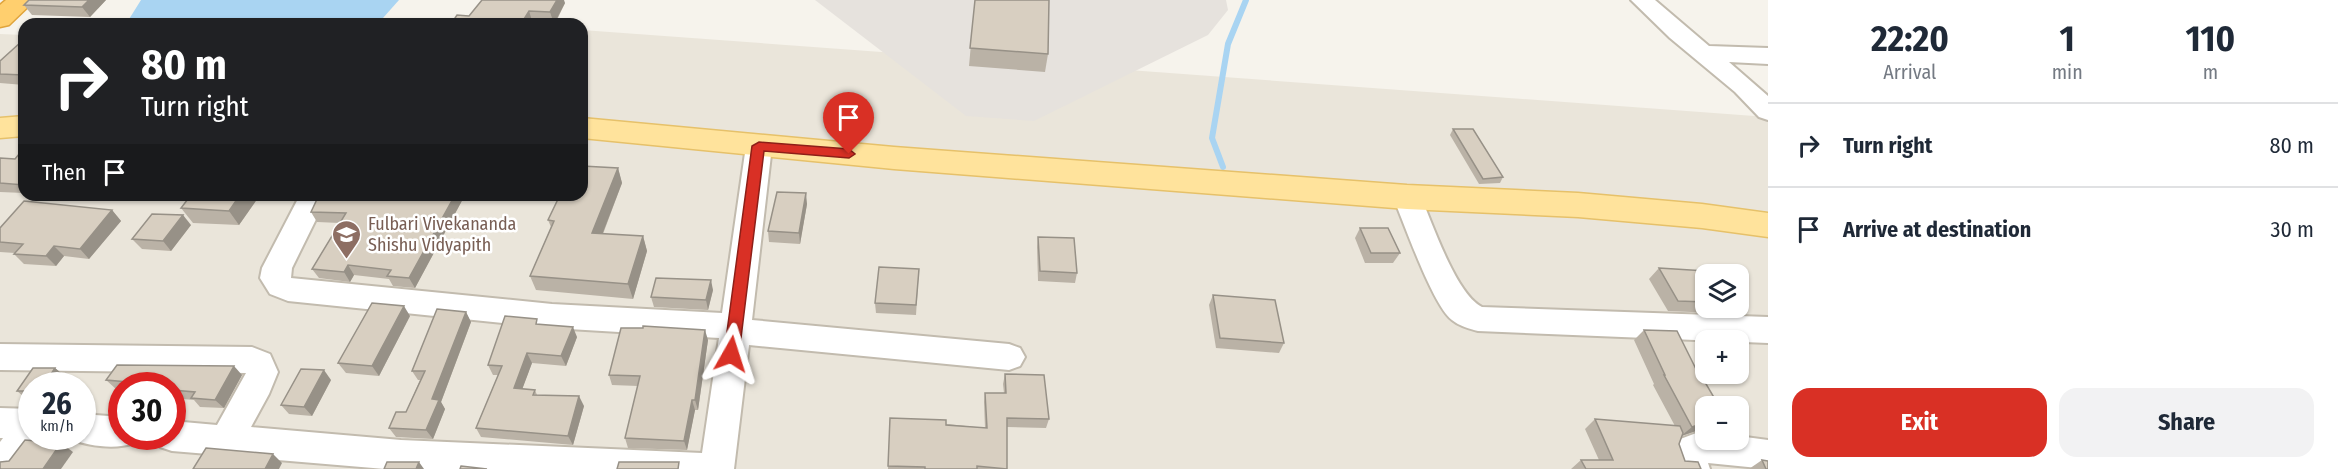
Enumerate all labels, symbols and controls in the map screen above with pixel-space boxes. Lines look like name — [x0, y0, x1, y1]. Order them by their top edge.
text: 22:20 — [1871, 17, 1949, 61]
text: 1 — [2060, 17, 2075, 61]
text: 110 — [2186, 17, 2235, 61]
text: 80 m — [141, 40, 227, 90]
icon: right — [42, 42, 120, 120]
text: Arrival — [1883, 60, 1936, 84]
text: min — [2052, 60, 2083, 84]
text: m — [2203, 60, 2218, 84]
text: Turn right — [141, 91, 249, 123]
pin — [823, 92, 874, 154]
icon: arrive — [832, 101, 865, 134]
icon: right — [1792, 129, 1825, 162]
text: Turn right — [1843, 132, 1932, 159]
text: 80 m — [2269, 132, 2314, 159]
icon: arrive — [98, 156, 131, 189]
text: Then — [42, 159, 86, 186]
place label: Fulbari Vivekananda Shishu Vidyapith — [368, 213, 517, 256]
icon: arrive — [1792, 213, 1825, 246]
text: Arrive at destination — [1843, 216, 2031, 243]
text: 30 m — [2271, 216, 2314, 243]
school or university icon: Fulbari Vivekananda Shishu Vidyapith — [331, 218, 363, 260]
map controls — [1695, 264, 1749, 450]
button: layers — [1695, 264, 1749, 318]
position arrow — [699, 322, 763, 386]
button: + — [1695, 330, 1749, 384]
speed limit sign: 30 — [108, 372, 186, 450]
text: 26 — [42, 386, 72, 422]
button: Exit — [1792, 388, 2047, 457]
button: Share — [2059, 388, 2314, 457]
button: − — [1695, 396, 1749, 450]
text: km/h — [40, 417, 74, 435]

